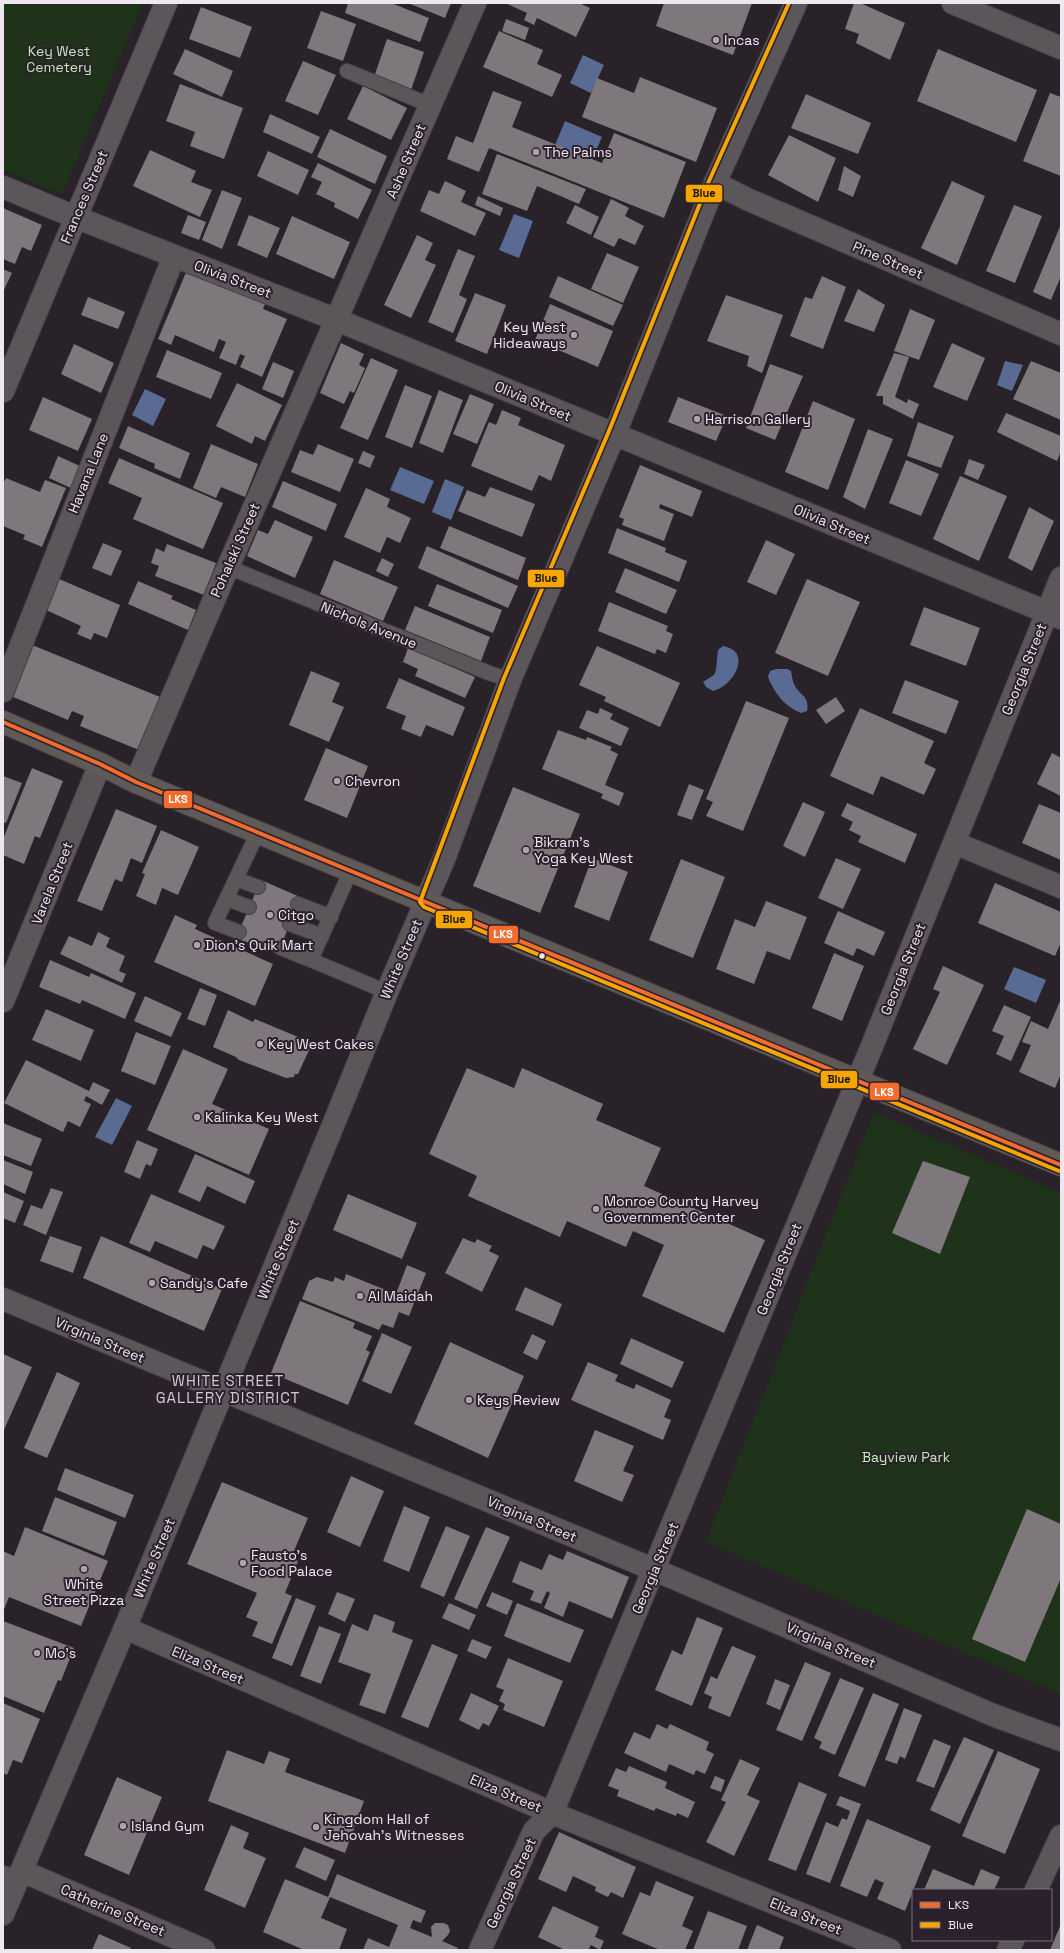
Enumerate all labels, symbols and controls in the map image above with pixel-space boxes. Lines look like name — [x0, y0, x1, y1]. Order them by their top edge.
place label: Incas — [724, 31, 760, 49]
marker: Incas — [711, 35, 721, 45]
park label: Key West Cemetery — [26, 42, 92, 76]
street label: Ashe Street — [382, 121, 430, 201]
place label: The Palms — [544, 143, 612, 161]
marker: The Palms — [531, 147, 541, 157]
street label: Frances Street — [56, 148, 112, 246]
line badge: Blue — [685, 184, 723, 203]
text: Blue — [692, 186, 716, 200]
street label: Pine Street — [850, 237, 926, 283]
street label: Olivia Street — [192, 256, 274, 302]
place label: Key West Hideaways — [493, 318, 566, 352]
marker: Key West Hideaways — [569, 330, 579, 340]
street label: Olivia Street — [492, 377, 574, 425]
place label: Harrison Gallery — [705, 410, 811, 428]
marker: Harrison Gallery — [692, 414, 702, 424]
street label: Havana Lane — [64, 430, 112, 516]
street label: Pohalski Street — [206, 500, 264, 600]
street label: Olivia Street — [791, 500, 873, 548]
line badge: Blue — [527, 569, 565, 588]
text: Blue — [534, 571, 558, 585]
street label: Nichols Avenue — [318, 598, 420, 652]
street label: Georgia Street — [997, 620, 1051, 718]
place label: Chevron — [345, 772, 400, 790]
marker: Chevron — [332, 776, 342, 786]
line badge: LKS — [163, 790, 193, 809]
text: LKS — [168, 792, 188, 806]
place label: Bikram's Yoga Key West — [534, 833, 633, 867]
street label: Varela Street — [27, 839, 77, 927]
marker: Bikram's Yoga Key West — [521, 845, 531, 855]
place label: Citgo — [278, 906, 314, 924]
marker: Citgo — [265, 910, 275, 920]
line badge: Blue — [435, 910, 473, 929]
text: Blue — [442, 912, 466, 926]
street label: White Street — [376, 916, 426, 1002]
street label: Georgia Street — [876, 920, 930, 1018]
line badge: LKS — [488, 925, 519, 944]
text: LKS — [493, 927, 513, 941]
place label: Dion's Quik Mart — [205, 936, 313, 954]
marker: Dion's Quik Mart — [192, 940, 202, 950]
unlabelled marker — [537, 951, 547, 961]
place label: Key West Cakes — [268, 1035, 374, 1053]
marker: Key West Cakes — [255, 1039, 265, 1049]
line badge: Blue — [820, 1070, 858, 1089]
text: Blue — [827, 1072, 851, 1086]
line badge: LKS — [869, 1082, 900, 1101]
text: LKS — [874, 1085, 894, 1099]
place label: Kalinka Key West — [205, 1108, 319, 1126]
marker: Kalinka Key West — [192, 1112, 202, 1122]
place label: Monroe County Harvey Government Center — [604, 1192, 759, 1226]
marker: Monroe County Harvey Government Center — [591, 1204, 601, 1214]
street label: White Street — [253, 1216, 303, 1302]
street label: Georgia Street — [752, 1220, 806, 1318]
place label: Sandy's Cafe — [160, 1274, 248, 1292]
marker: Sandy's Cafe — [147, 1278, 157, 1288]
place label: Al Maidah — [368, 1287, 433, 1305]
marker: Al Maidah — [355, 1291, 365, 1301]
street label: Virginia Street — [52, 1313, 148, 1367]
district label: WHITE STREET GALLERY DISTRICT — [156, 1371, 300, 1407]
place label: Keys Review — [477, 1391, 560, 1409]
marker: Keys Review — [464, 1395, 474, 1405]
park label: Bayview Park — [862, 1448, 951, 1466]
street label: Virginia Street — [484, 1492, 580, 1546]
street label: White Street — [129, 1515, 179, 1601]
street label: Georgia Street — [628, 1519, 682, 1617]
place label: Fausto's Food Palace — [251, 1546, 333, 1580]
marker: Fausto's Food Palace — [238, 1558, 248, 1568]
marker: White Street Pizza — [79, 1564, 89, 1574]
place label: White Street Pizza — [44, 1575, 124, 1609]
street label: Virginia Street — [783, 1618, 879, 1672]
street label: Eliza Street — [169, 1642, 247, 1688]
place label: Mo's — [45, 1644, 76, 1662]
marker: Mo's — [32, 1648, 42, 1658]
street label: Eliza Street — [467, 1770, 545, 1816]
place label: Kingdom Hall of Jehovah's Witnesses — [324, 1810, 464, 1844]
place label: Island Gym — [131, 1817, 204, 1835]
marker: Island Gym — [118, 1821, 128, 1831]
marker: Kingdom Hall of Jehovah's Witnesses — [311, 1822, 321, 1832]
street label: Georgia Street — [482, 1835, 540, 1931]
street label: Catherine Street — [58, 1880, 168, 1940]
legend — [912, 1889, 1052, 1941]
street label: Eliza Street — [767, 1893, 845, 1939]
text: LKS — [948, 1897, 969, 1913]
text: Blue — [948, 1917, 973, 1933]

